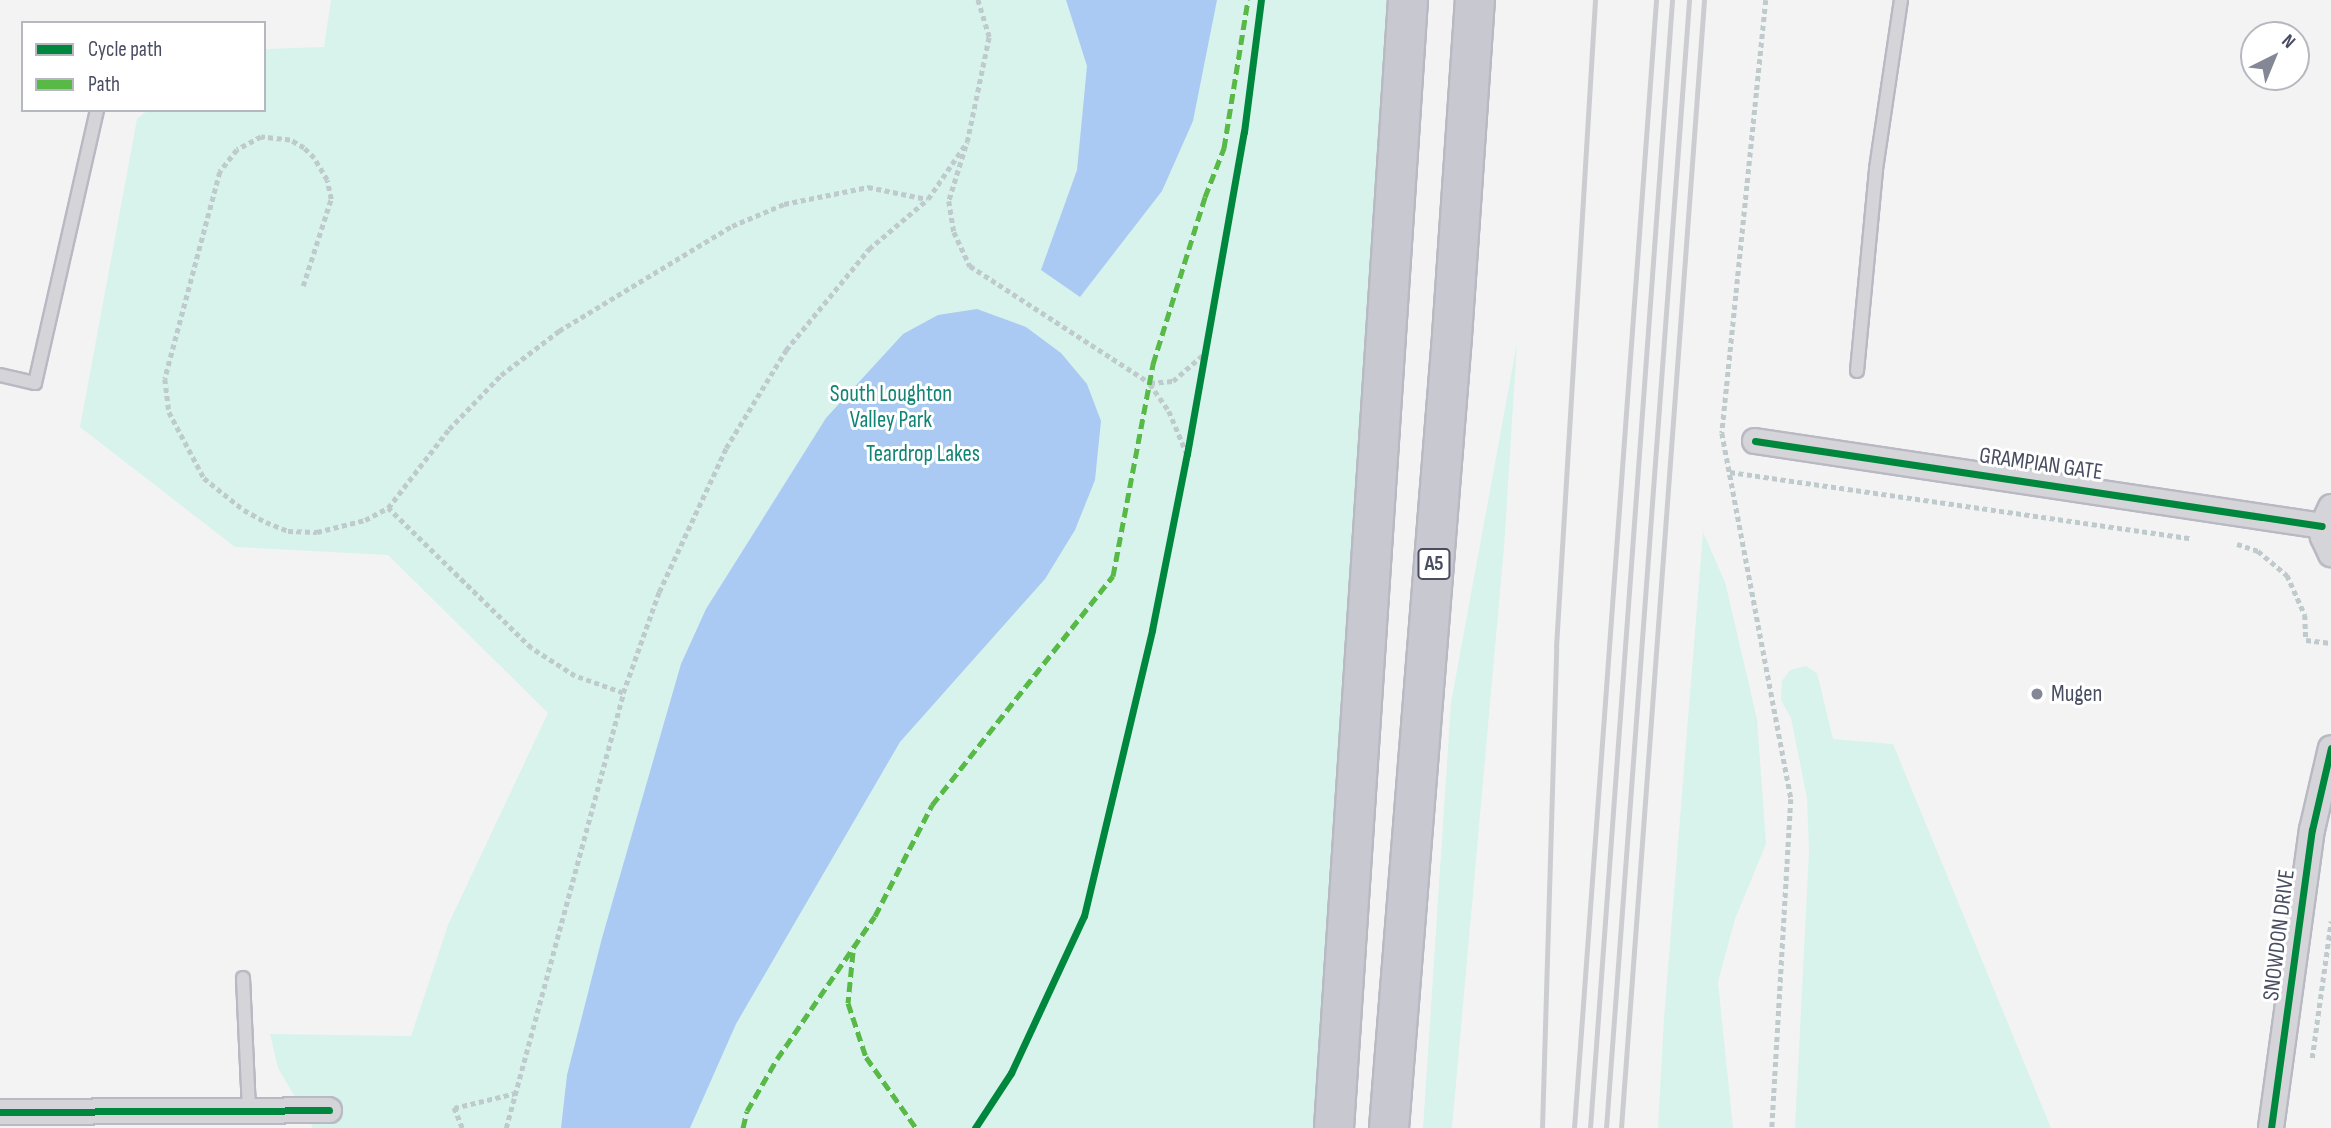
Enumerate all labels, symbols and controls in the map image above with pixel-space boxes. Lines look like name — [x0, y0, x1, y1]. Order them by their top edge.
legend — [21, 21, 266, 112]
north arrow — [2240, 21, 2310, 91]
text: N — [2277, 30, 2300, 54]
text: Cycle path — [88, 37, 162, 62]
text: Path — [88, 72, 120, 97]
park label: South Loughton Valley Park — [830, 380, 952, 434]
park label: Teardrop Lakes — [866, 440, 980, 468]
street label: GRAMPIAN GATE — [1978, 442, 2104, 486]
road number: A5 — [1416, 546, 1452, 582]
place label: Mugen — [2051, 680, 2102, 708]
marker: Mugen — [2029, 686, 2045, 702]
street label: SNOWDON DRIVE — [2257, 868, 2301, 1002]

